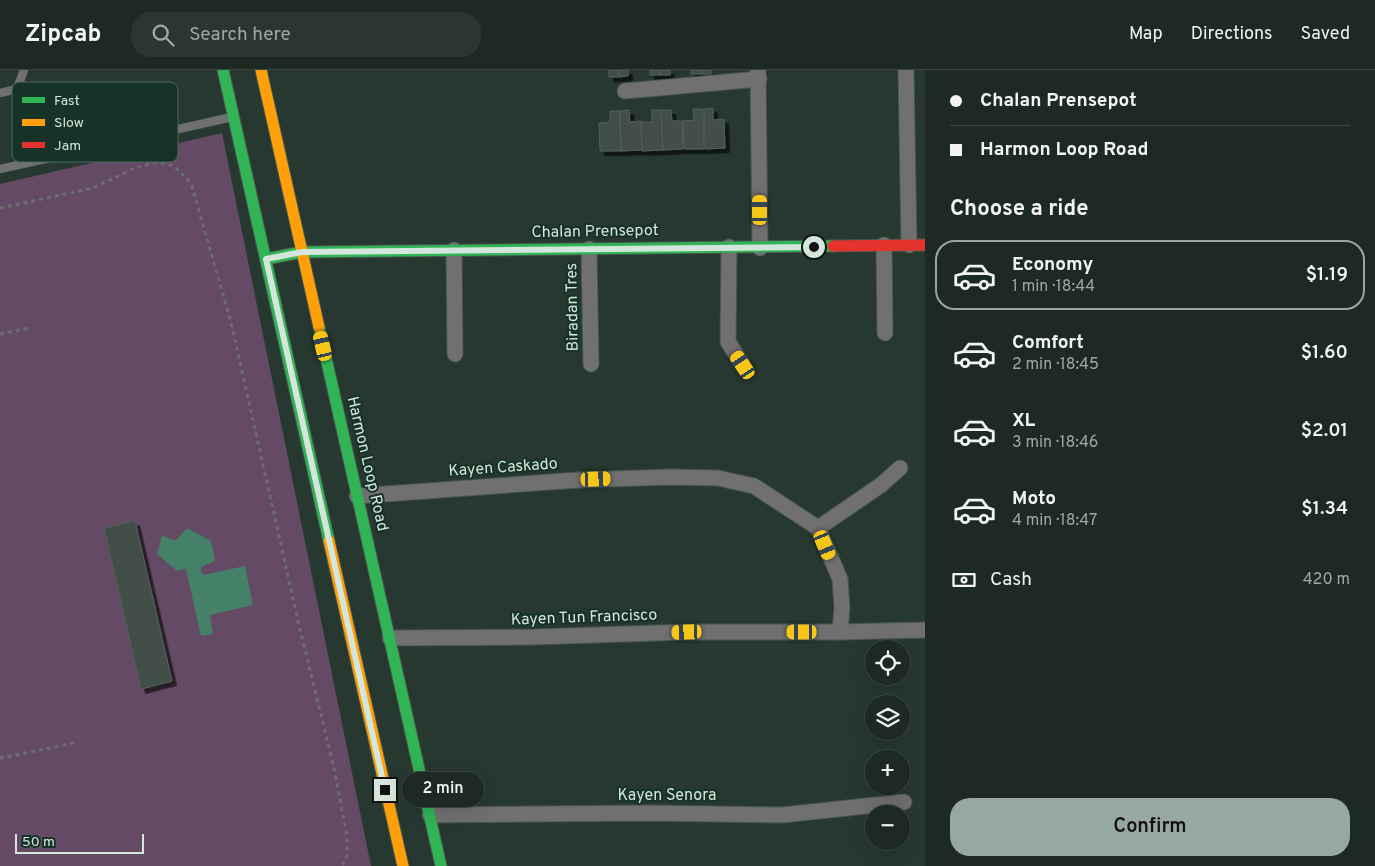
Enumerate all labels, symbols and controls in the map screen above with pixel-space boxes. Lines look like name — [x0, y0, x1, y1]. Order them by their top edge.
search box — [131, 12, 481, 57]
text: Zipcab — [25, 20, 101, 50]
icon: search — [149, 21, 177, 49]
text: Search here — [189, 23, 291, 47]
text: Map — [1129, 23, 1163, 46]
text: Directions — [1191, 23, 1273, 46]
text: Saved — [1301, 23, 1350, 46]
legend — [12, 82, 178, 162]
text: Chalan Prensepot — [980, 89, 1137, 113]
text: Fast — [54, 93, 80, 110]
text: Slow — [54, 115, 84, 132]
text: Jam — [54, 138, 81, 155]
text: Harmon Loop Road — [980, 138, 1148, 162]
car — [752, 195, 767, 225]
text: Choose a ride — [950, 196, 1088, 223]
street label: Chalan Prensepot — [531, 221, 659, 243]
route start — [803, 236, 825, 258]
icon: car — [952, 253, 997, 298]
text: Economy — [1012, 253, 1093, 277]
street label: Biradan Tres — [562, 263, 584, 351]
text: $1.19 — [1306, 263, 1348, 287]
text: 1 min · 18:44 — [1012, 277, 1095, 297]
car — [312, 330, 333, 362]
icon: car — [952, 331, 997, 376]
text: Comfort — [1012, 331, 1084, 355]
text: $1.60 — [1301, 341, 1348, 365]
car — [728, 348, 757, 382]
text: 2 min · 18:45 — [1012, 355, 1099, 375]
street label: Harmon Loop Road — [342, 395, 392, 533]
icon: car — [952, 409, 997, 454]
text: XL — [1012, 409, 1035, 433]
text: $2.01 — [1301, 419, 1348, 443]
text: 3 min · 18:46 — [1012, 433, 1098, 453]
street label: Kayen Caskado — [448, 454, 558, 482]
car — [580, 471, 611, 487]
icon: car — [952, 487, 997, 532]
text: Moto — [1012, 487, 1056, 511]
text: $1.34 — [1301, 497, 1348, 521]
text: 4 min · 18:47 — [1012, 511, 1097, 531]
car — [812, 528, 837, 562]
icon: cash — [950, 566, 978, 594]
text: Cash — [990, 568, 1032, 592]
text: 420 m — [1303, 570, 1350, 590]
street label: Kayen Tun Francisco — [510, 605, 658, 631]
car — [671, 624, 702, 640]
car — [787, 625, 817, 640]
map controls — [865, 640, 910, 850]
button: locate — [865, 640, 910, 685]
button: layers — [865, 695, 910, 740]
button: + — [865, 750, 910, 795]
callout: 2 min — [402, 772, 485, 808]
route end — [374, 779, 396, 801]
text: 2 min — [422, 779, 464, 799]
street label: Kayen Senora — [617, 786, 717, 806]
button: Confirm — [950, 798, 1350, 856]
button: − — [865, 805, 910, 850]
scale bar — [15, 831, 144, 854]
text: 50 m — [22, 834, 55, 851]

